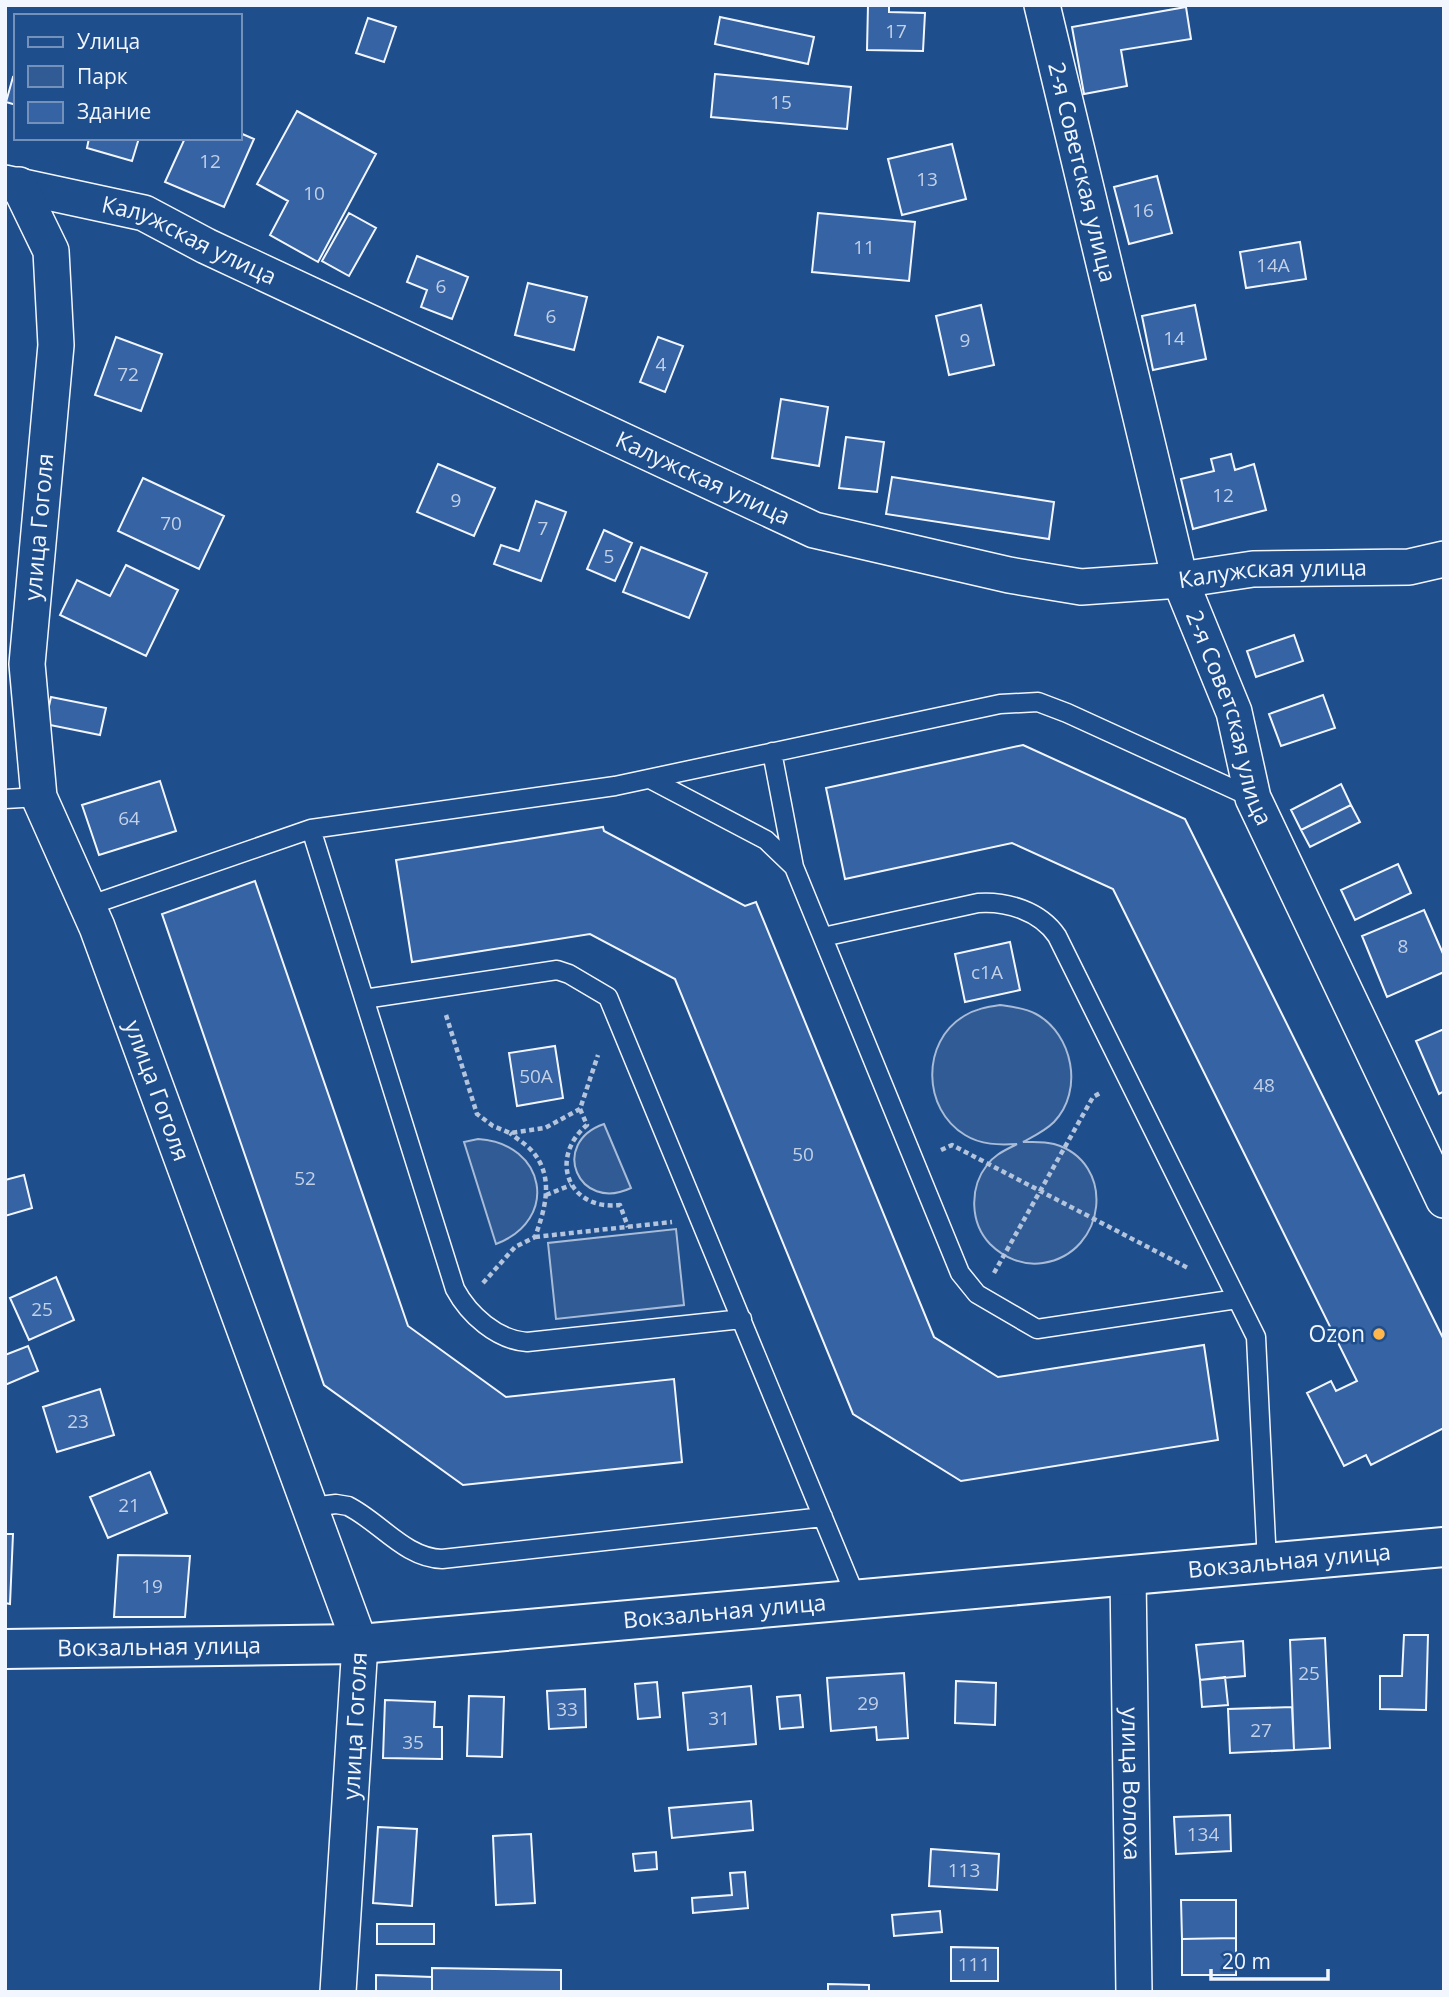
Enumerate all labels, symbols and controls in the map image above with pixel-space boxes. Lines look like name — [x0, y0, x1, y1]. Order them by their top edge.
legend — [14, 14, 242, 140]
house number: 17 — [885, 18, 907, 44]
text: Улица — [77, 27, 140, 55]
street label: 2-я Советская улица — [1041, 59, 1125, 285]
text: Парк — [77, 62, 128, 90]
house number: 15 — [770, 89, 792, 115]
text: Здание — [77, 97, 151, 125]
house number: 12 — [199, 148, 221, 174]
house number: 13 — [916, 166, 938, 192]
house number: 10 — [303, 180, 325, 206]
street label: Калужская улица — [99, 187, 282, 292]
house number: 16 — [1132, 197, 1154, 223]
house number: 11 — [853, 234, 875, 260]
house number: 14А — [1256, 252, 1290, 278]
house number: 6 — [436, 273, 446, 299]
house number: 6 — [546, 303, 556, 329]
house number: 14 — [1163, 325, 1185, 351]
house number: 9 — [960, 327, 970, 353]
house number: 4 — [656, 351, 667, 377]
house number: 72 — [117, 361, 139, 387]
street label: Калужская улица — [611, 423, 796, 532]
street label: улица Гоголя — [16, 452, 60, 602]
house number: 12 — [1212, 482, 1234, 508]
house number: 9 — [451, 487, 461, 513]
house number: 70 — [160, 510, 182, 536]
house number: 7 — [538, 515, 548, 541]
house number: 5 — [604, 543, 614, 569]
street label: Калужская улица — [1176, 551, 1367, 595]
street label: 2-я Советская улица — [1179, 605, 1281, 830]
house number: 64 — [118, 805, 140, 831]
house number: 8 — [1398, 933, 1408, 959]
house number: с1А — [971, 959, 1003, 985]
street label: улица Гоголя — [117, 1015, 198, 1165]
house number: 50А — [519, 1063, 553, 1089]
house number: 48 — [1253, 1072, 1275, 1098]
house number: 50 — [792, 1141, 814, 1167]
house number: 52 — [294, 1165, 316, 1191]
house number: 25 — [31, 1296, 53, 1322]
place label: Ozon — [1308, 1317, 1365, 1349]
marker: Ozon — [1371, 1326, 1387, 1342]
house number: 23 — [67, 1408, 89, 1434]
house number: 21 — [118, 1492, 140, 1518]
street label: Вокзальная улица — [1186, 1535, 1392, 1585]
house number: 19 — [141, 1573, 163, 1599]
street label: Вокзальная улица — [621, 1585, 827, 1635]
street label: Вокзальная улица — [57, 1628, 261, 1663]
street label: улица Гоголя — [334, 1651, 374, 1801]
house number: 25 — [1298, 1660, 1320, 1686]
house number: 29 — [857, 1690, 879, 1716]
house number: 33 — [556, 1696, 578, 1722]
house number: 31 — [708, 1705, 730, 1731]
street label: улица Волоха — [1115, 1707, 1149, 1861]
house number: 27 — [1250, 1717, 1272, 1743]
house number: 35 — [402, 1729, 424, 1755]
house number: 134 — [1187, 1821, 1219, 1847]
house number: 113 — [948, 1857, 980, 1883]
scale bar — [1211, 1938, 1328, 1982]
text: 20 m — [1222, 1947, 1271, 1975]
house number: 111 — [958, 1951, 990, 1977]

